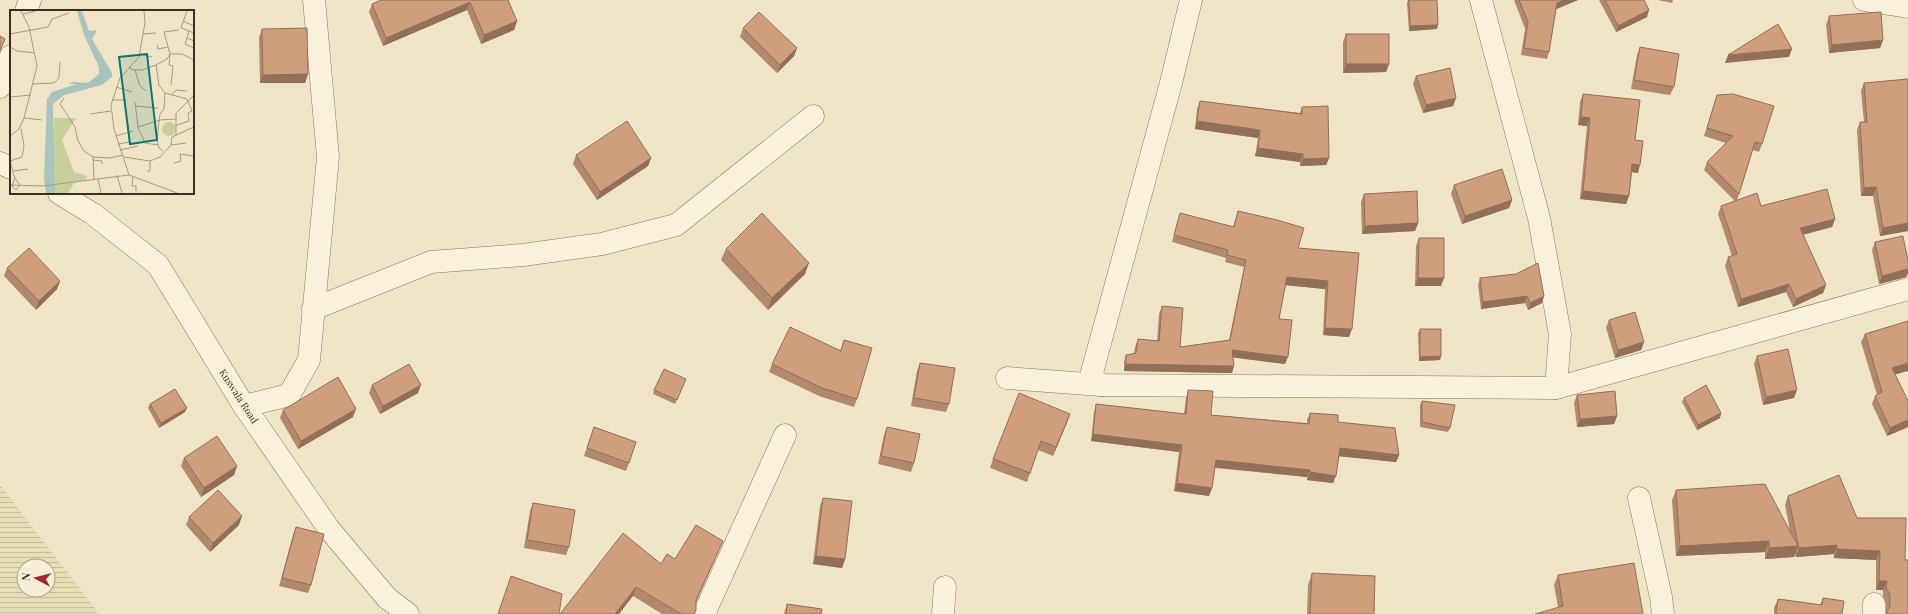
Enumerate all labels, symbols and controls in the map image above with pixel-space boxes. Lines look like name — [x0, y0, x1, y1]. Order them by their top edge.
inset map — [10, 10, 194, 194]
street label: Kuswala Road — [216, 366, 262, 426]
north arrow — [16, 558, 56, 598]
text: N — [18, 572, 34, 582]

